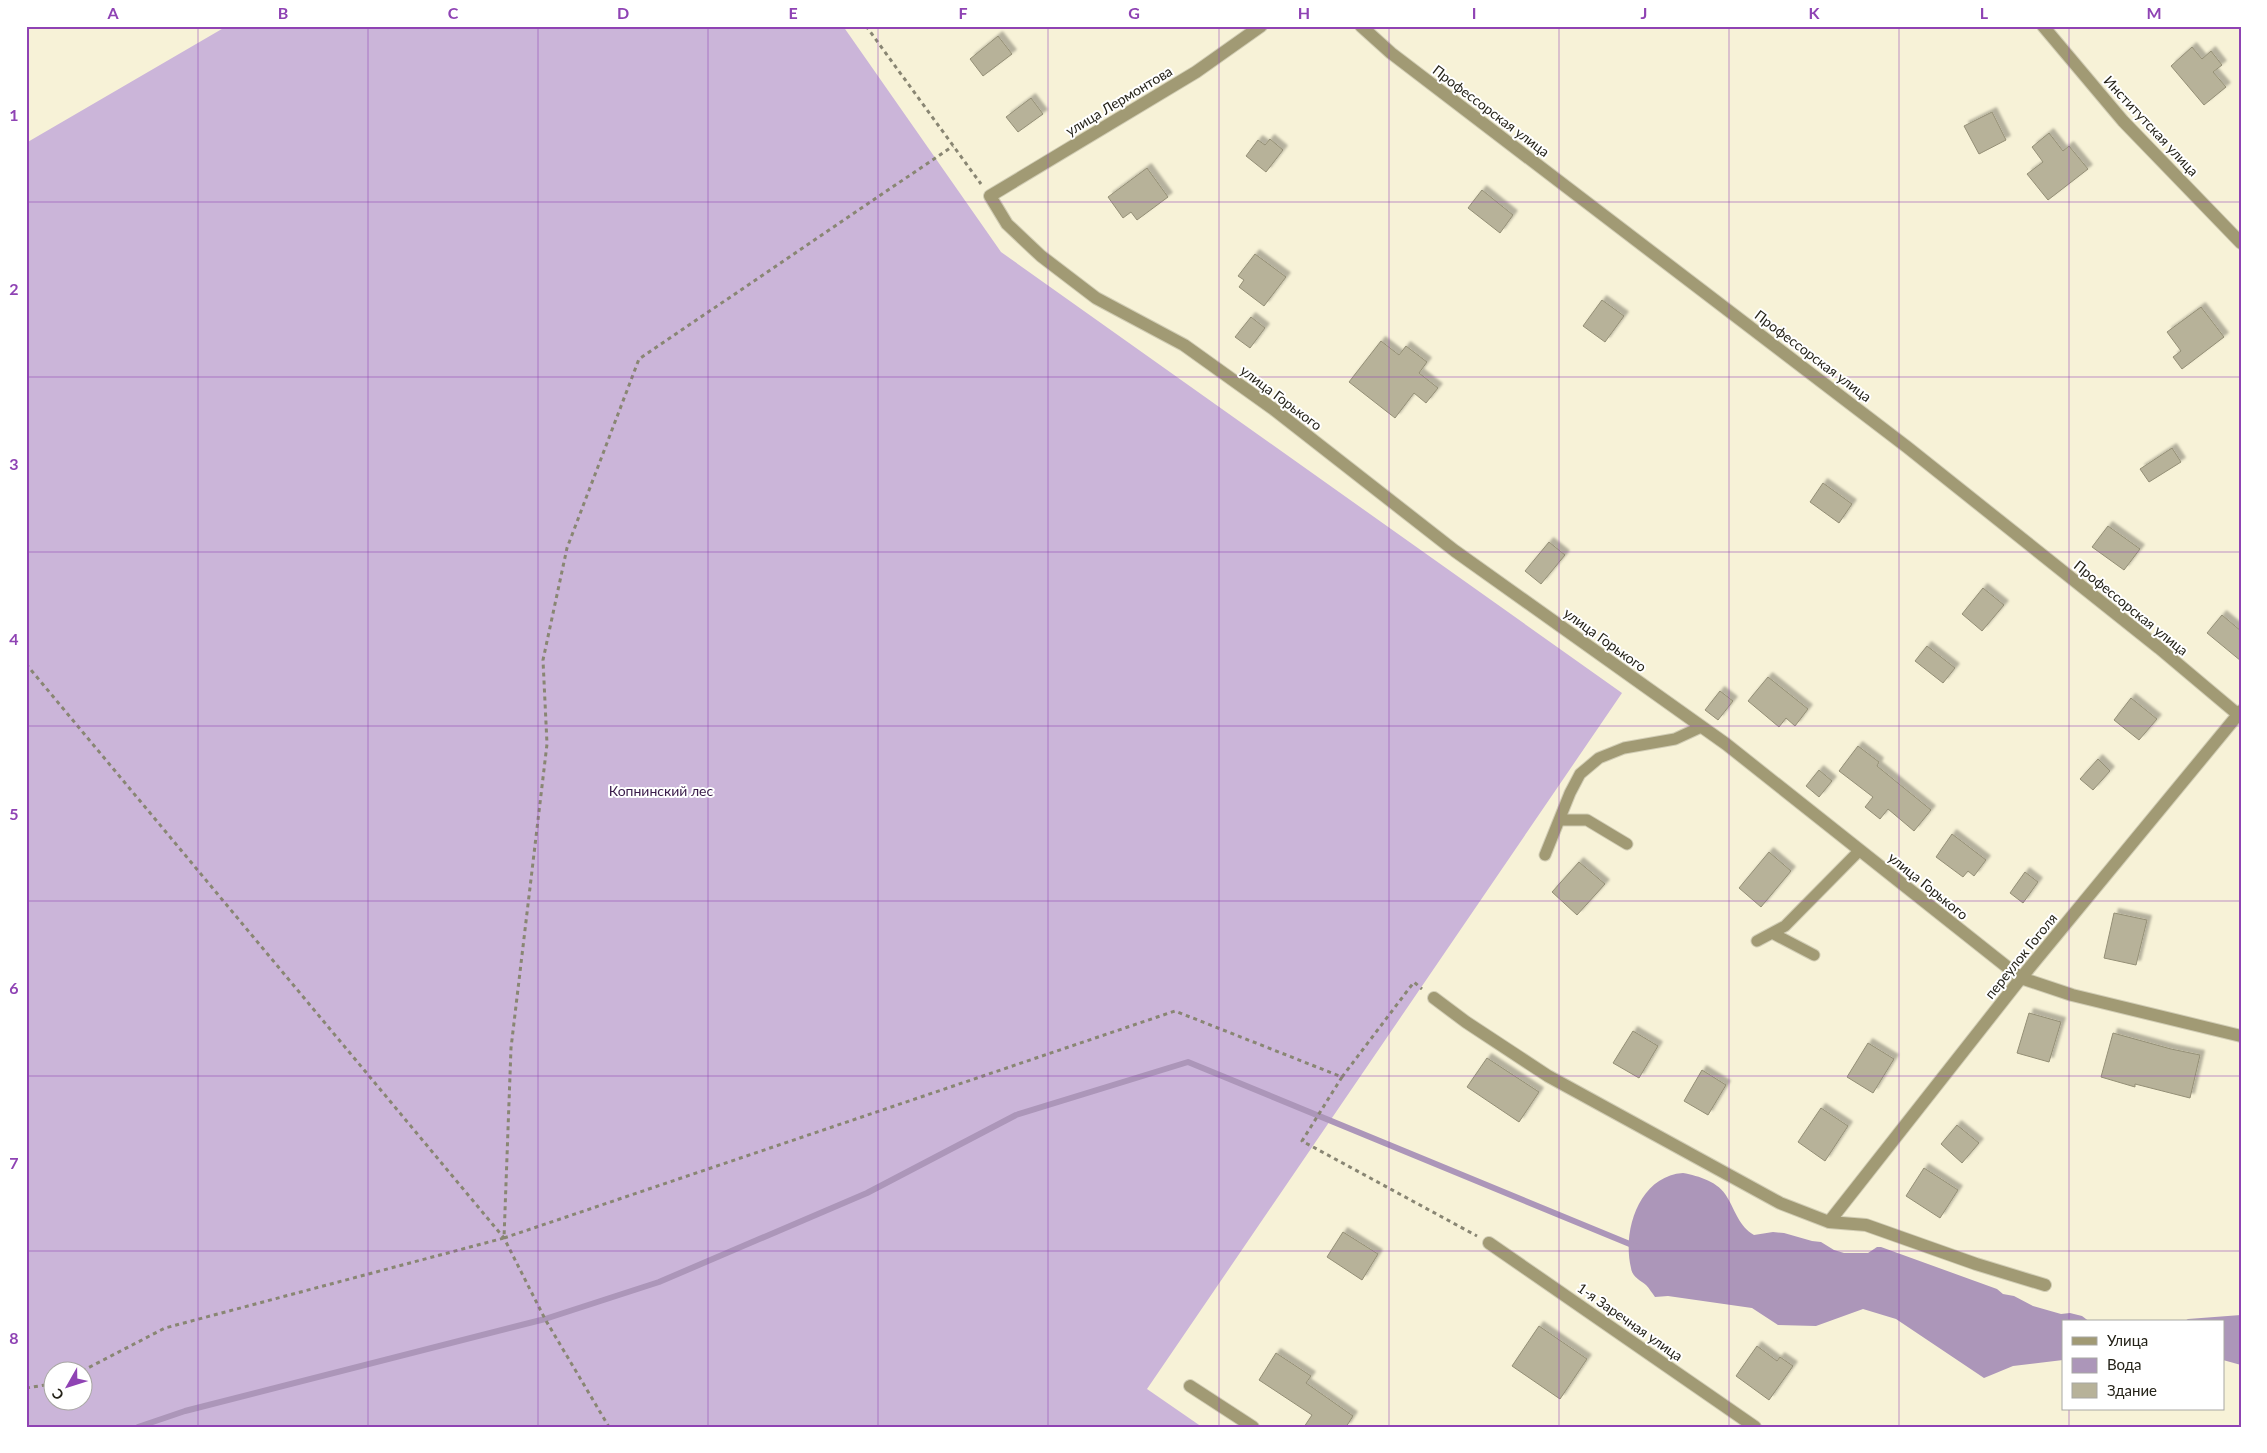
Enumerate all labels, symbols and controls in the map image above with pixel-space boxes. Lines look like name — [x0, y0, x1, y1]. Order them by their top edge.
text: A — [106, 3, 119, 22]
text: B — [278, 3, 288, 22]
text: C — [448, 3, 459, 22]
text: D — [617, 3, 629, 22]
text: E — [788, 3, 798, 22]
text: F — [958, 3, 968, 22]
text: G — [1128, 3, 1140, 22]
text: H — [1298, 3, 1310, 22]
text: I — [1472, 3, 1476, 22]
text: J — [1641, 3, 1647, 22]
text: K — [1809, 3, 1821, 22]
text: L — [1980, 3, 1989, 22]
text: M — [2146, 3, 2162, 22]
street label: Профессорская улица — [1430, 61, 1553, 160]
street label: улица Лермонтова — [1062, 62, 1175, 139]
street label: Институтская улица — [2100, 72, 2202, 179]
text: 1 — [9, 105, 19, 124]
text: 2 — [9, 279, 19, 298]
street label: Профессорская улица — [1752, 306, 1875, 405]
street label: улица Горького — [1237, 361, 1325, 434]
text: 3 — [9, 454, 19, 473]
street label: Профессорская улица — [2071, 556, 2192, 659]
street label: улица Горького — [1561, 604, 1650, 675]
text: 4 — [9, 629, 19, 648]
park label: Копнинский лес — [609, 782, 714, 799]
text: 5 — [9, 804, 19, 823]
street label: улица Горького — [1885, 848, 1972, 923]
street label: переулок Гоголя — [1981, 909, 2060, 1002]
text: 6 — [9, 978, 19, 997]
text: 7 — [9, 1153, 19, 1172]
street label: 1-я Заречная улица — [1574, 1279, 1686, 1364]
legend — [2062, 1320, 2224, 1410]
text: 8 — [9, 1328, 19, 1347]
text: Улица — [2107, 1331, 2148, 1349]
text: Вода — [2107, 1355, 2142, 1373]
north arrow — [42, 1360, 92, 1410]
text: Здание — [2107, 1381, 2157, 1399]
text: С — [48, 1385, 67, 1403]

